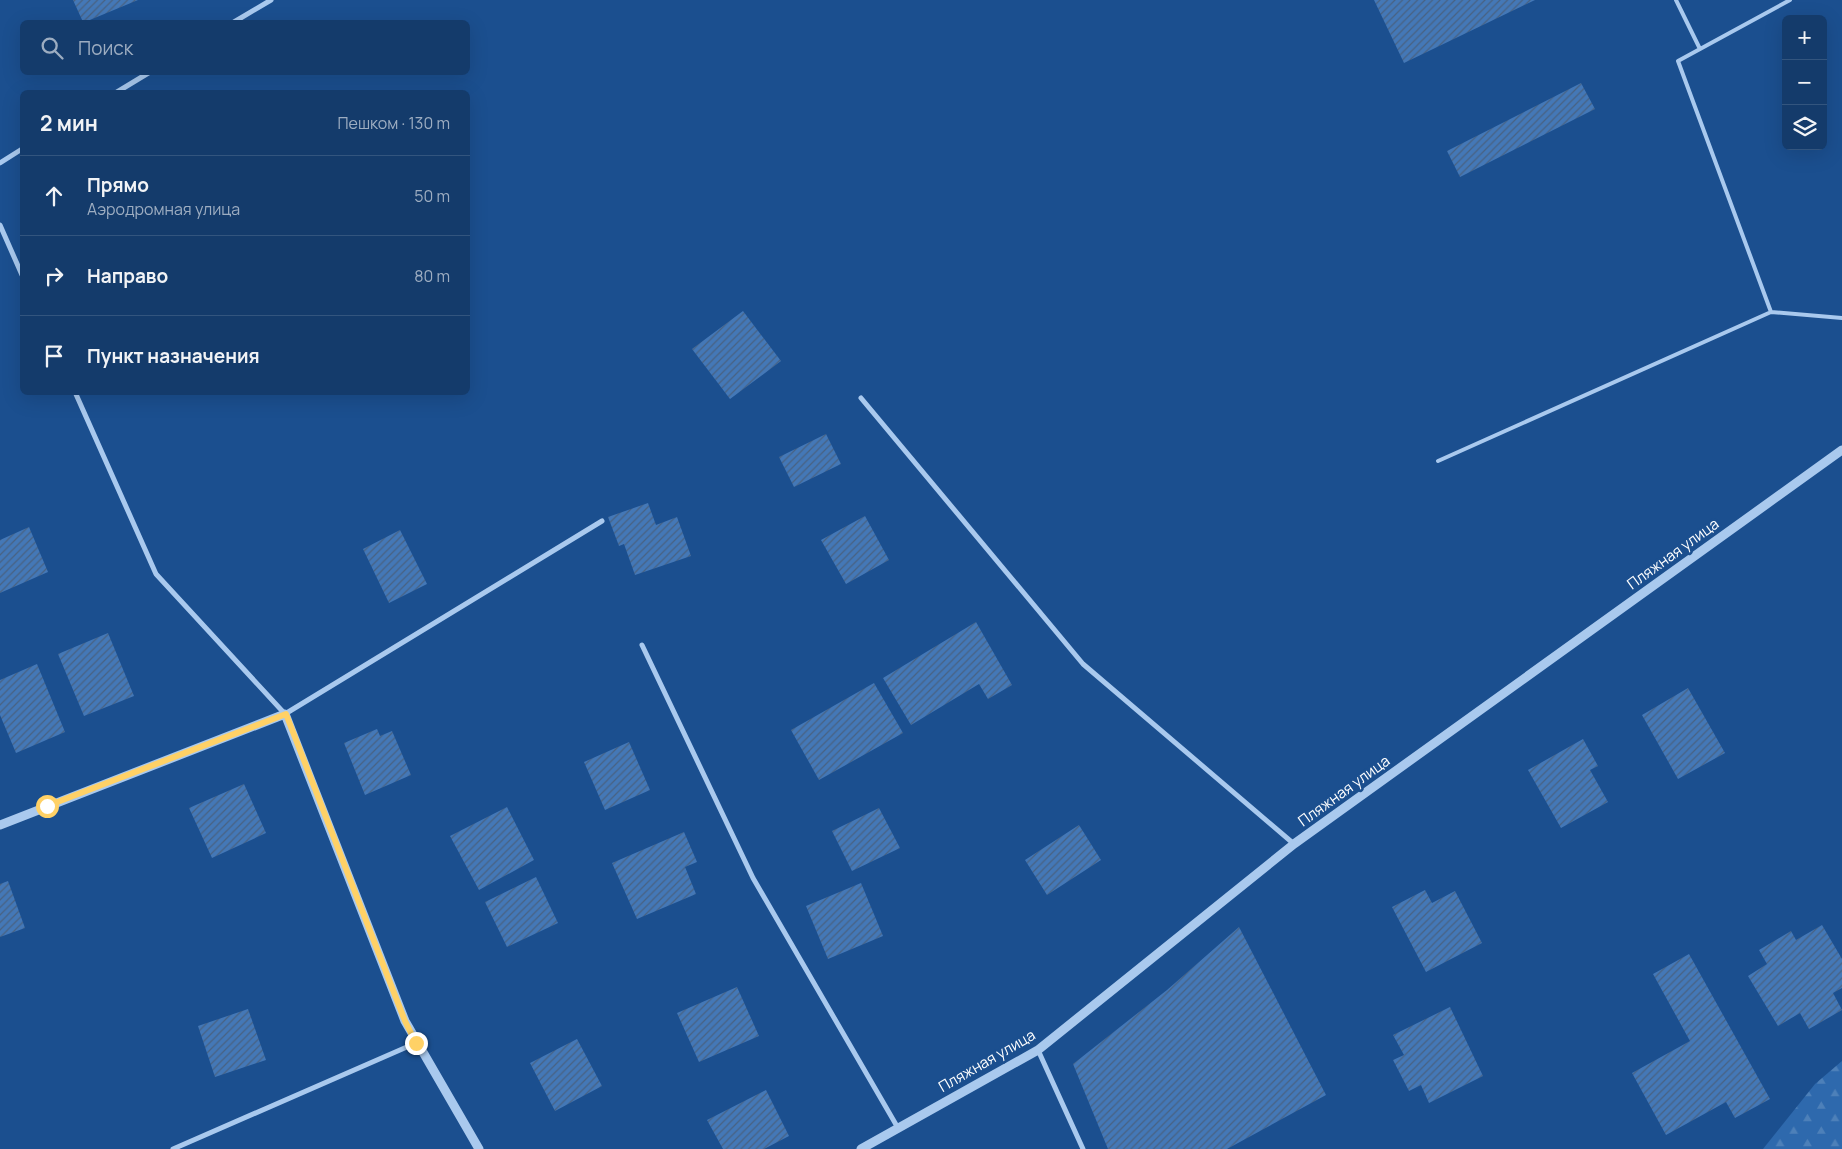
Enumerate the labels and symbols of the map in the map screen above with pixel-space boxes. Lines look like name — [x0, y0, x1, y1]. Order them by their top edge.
street label: Пляжная улица — [1623, 513, 1723, 594]
street label: Пляжная улица — [1294, 750, 1394, 831]
route start — [36, 795, 59, 818]
street label: Пляжная улица — [934, 1024, 1039, 1097]
route end — [405, 1032, 428, 1055]

